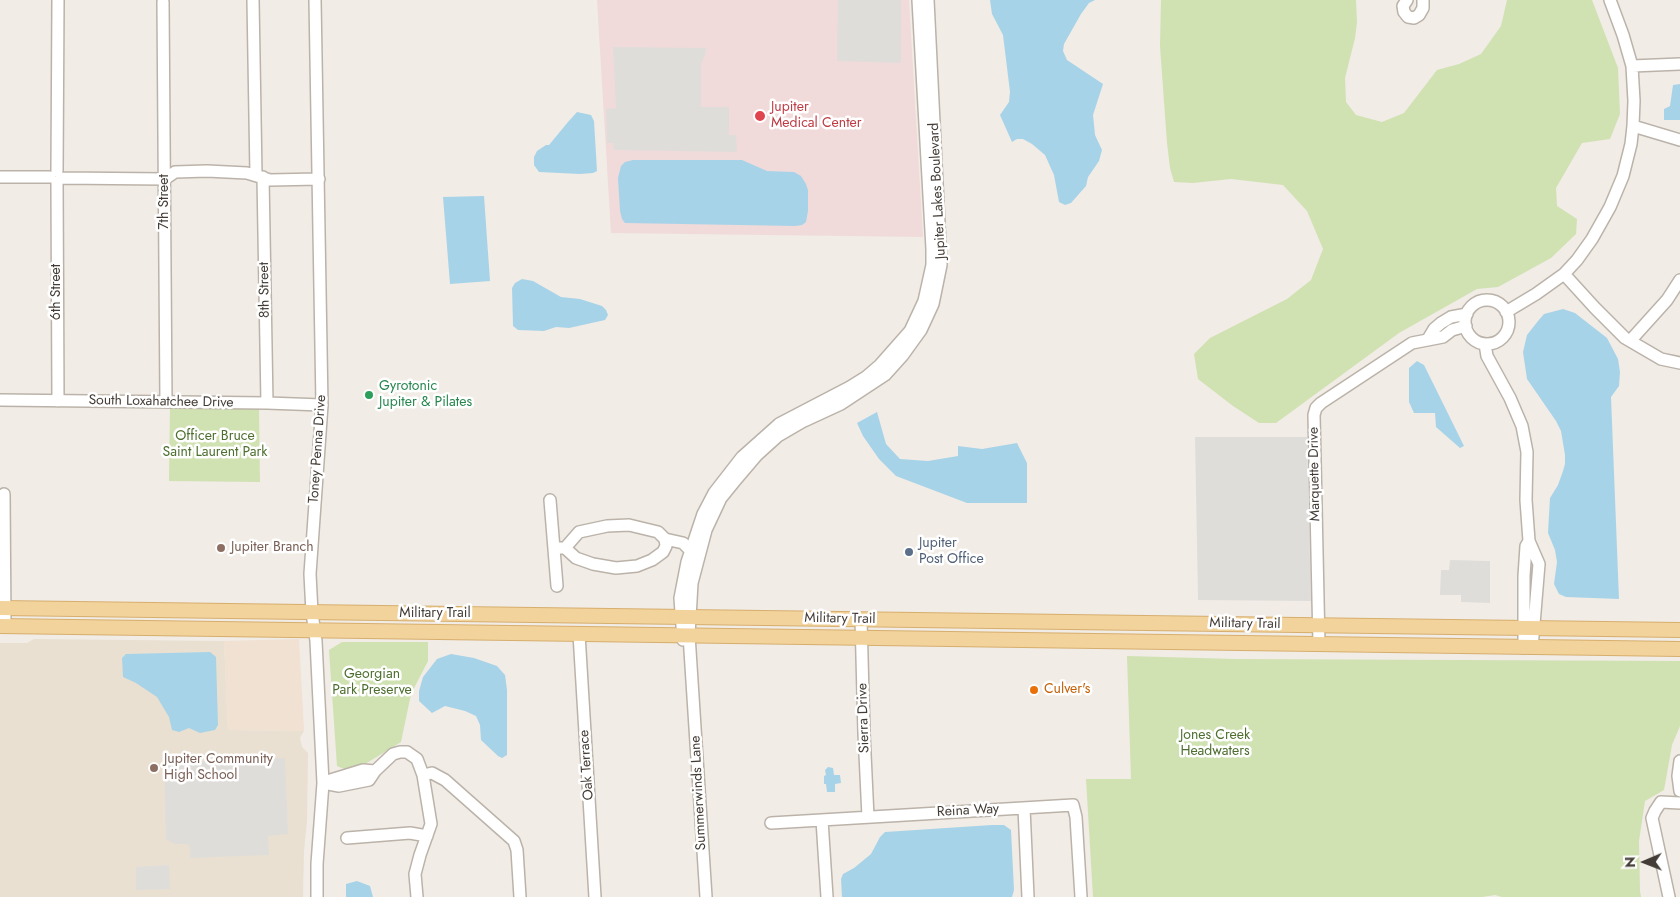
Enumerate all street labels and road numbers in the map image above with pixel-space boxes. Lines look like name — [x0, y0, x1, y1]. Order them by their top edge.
street label: Jupiter Lakes Boulevard — [926, 122, 950, 260]
street label: 7th Street — [157, 174, 173, 230]
street label: 8th Street — [256, 262, 274, 318]
street label: 6th Street — [49, 264, 65, 320]
street label: South Loxahatchee Drive — [88, 392, 234, 412]
street label: Toney Penna Drive — [306, 394, 330, 504]
street label: Marquette Drive — [1306, 427, 1324, 521]
street label: Military Trail — [399, 606, 471, 622]
street label: Military Trail — [804, 610, 876, 628]
street label: Military Trail — [1209, 615, 1281, 633]
street label: Sierra Drive — [854, 683, 874, 753]
street label: Oak Terrace — [576, 729, 598, 801]
street label: Summerwinds Lane — [688, 735, 710, 851]
street label: Reina Way — [936, 801, 1000, 821]

